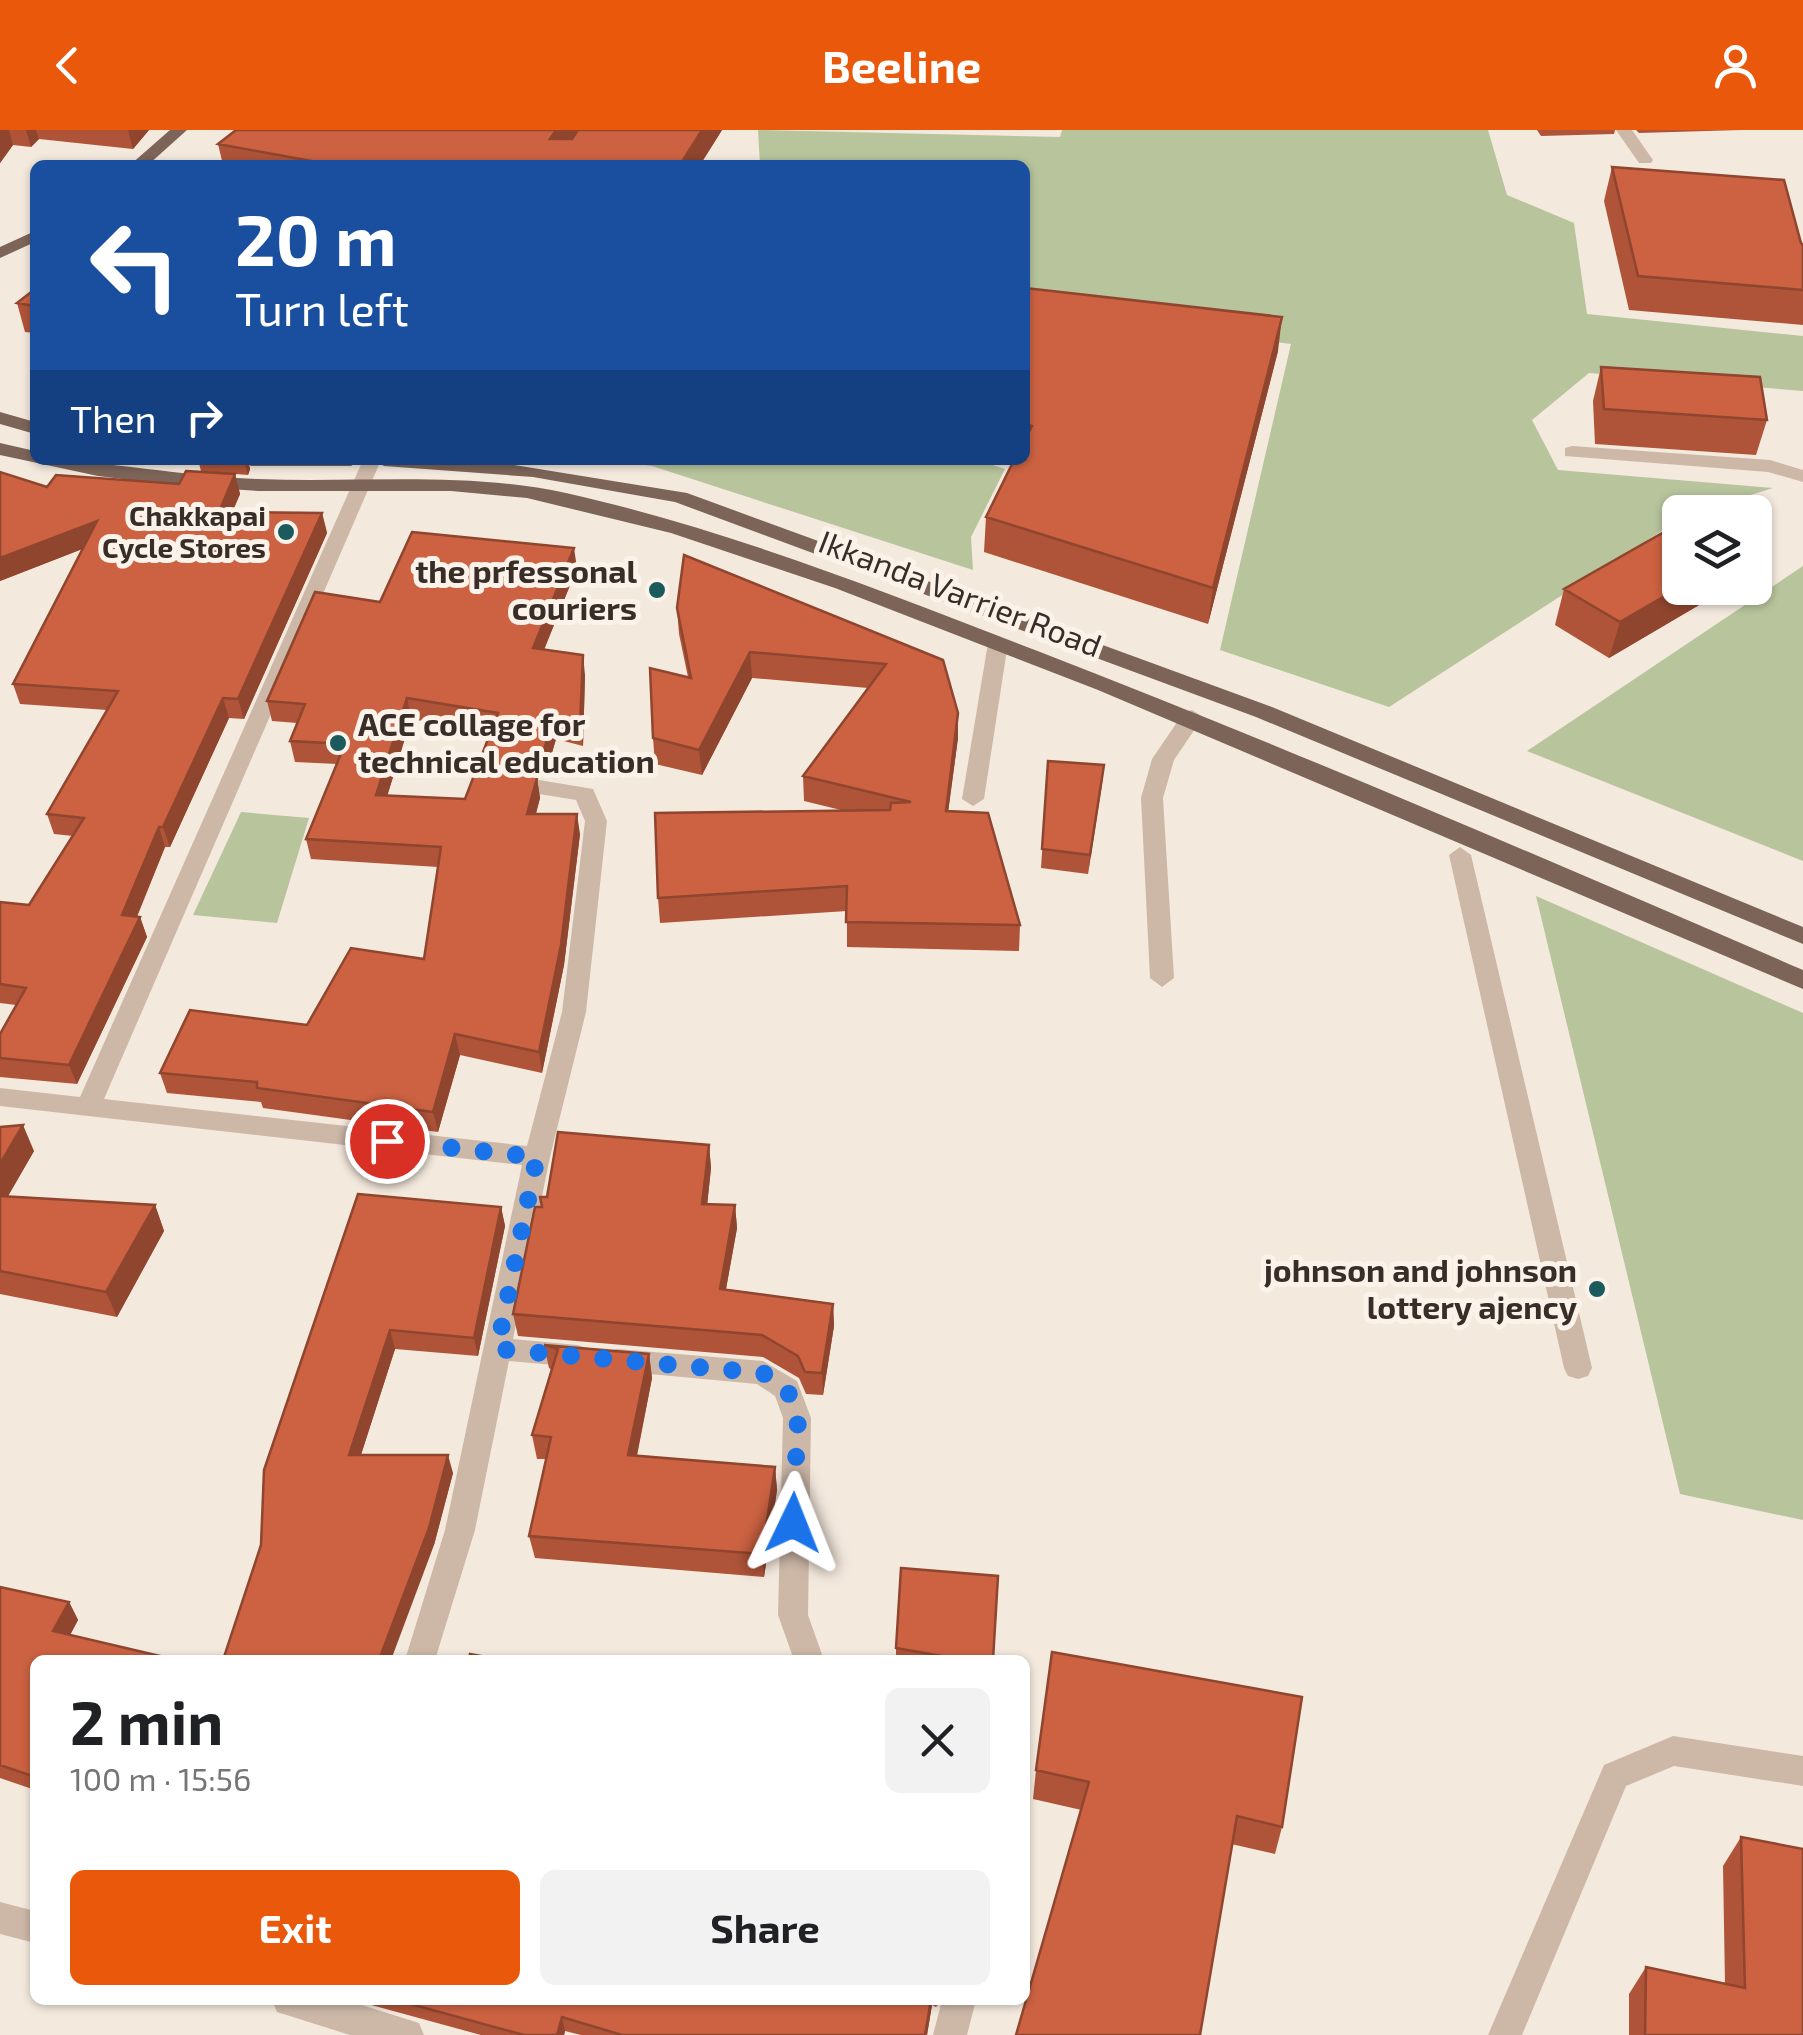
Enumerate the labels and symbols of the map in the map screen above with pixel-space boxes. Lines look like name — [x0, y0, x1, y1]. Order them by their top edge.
place label: Chakkapai Cycle Stores — [102, 498, 266, 564]
marker: Chakkapai Cycle Stores — [275, 521, 297, 543]
street label: Ikkanda Varrier Road — [814, 521, 1107, 664]
place label: the prfessonal couriers — [415, 551, 637, 626]
marker: the prfessonal couriers — [646, 579, 668, 601]
place label: ACE collage for technical education — [358, 704, 655, 779]
marker: ACE collage for technical education — [327, 732, 349, 754]
pin — [345, 1099, 430, 1184]
place label: johnson and johnson lottery ajency — [1264, 1250, 1577, 1326]
marker: johnson and johnson lottery ajency — [1586, 1278, 1608, 1300]
position arrow — [741, 1471, 845, 1575]

